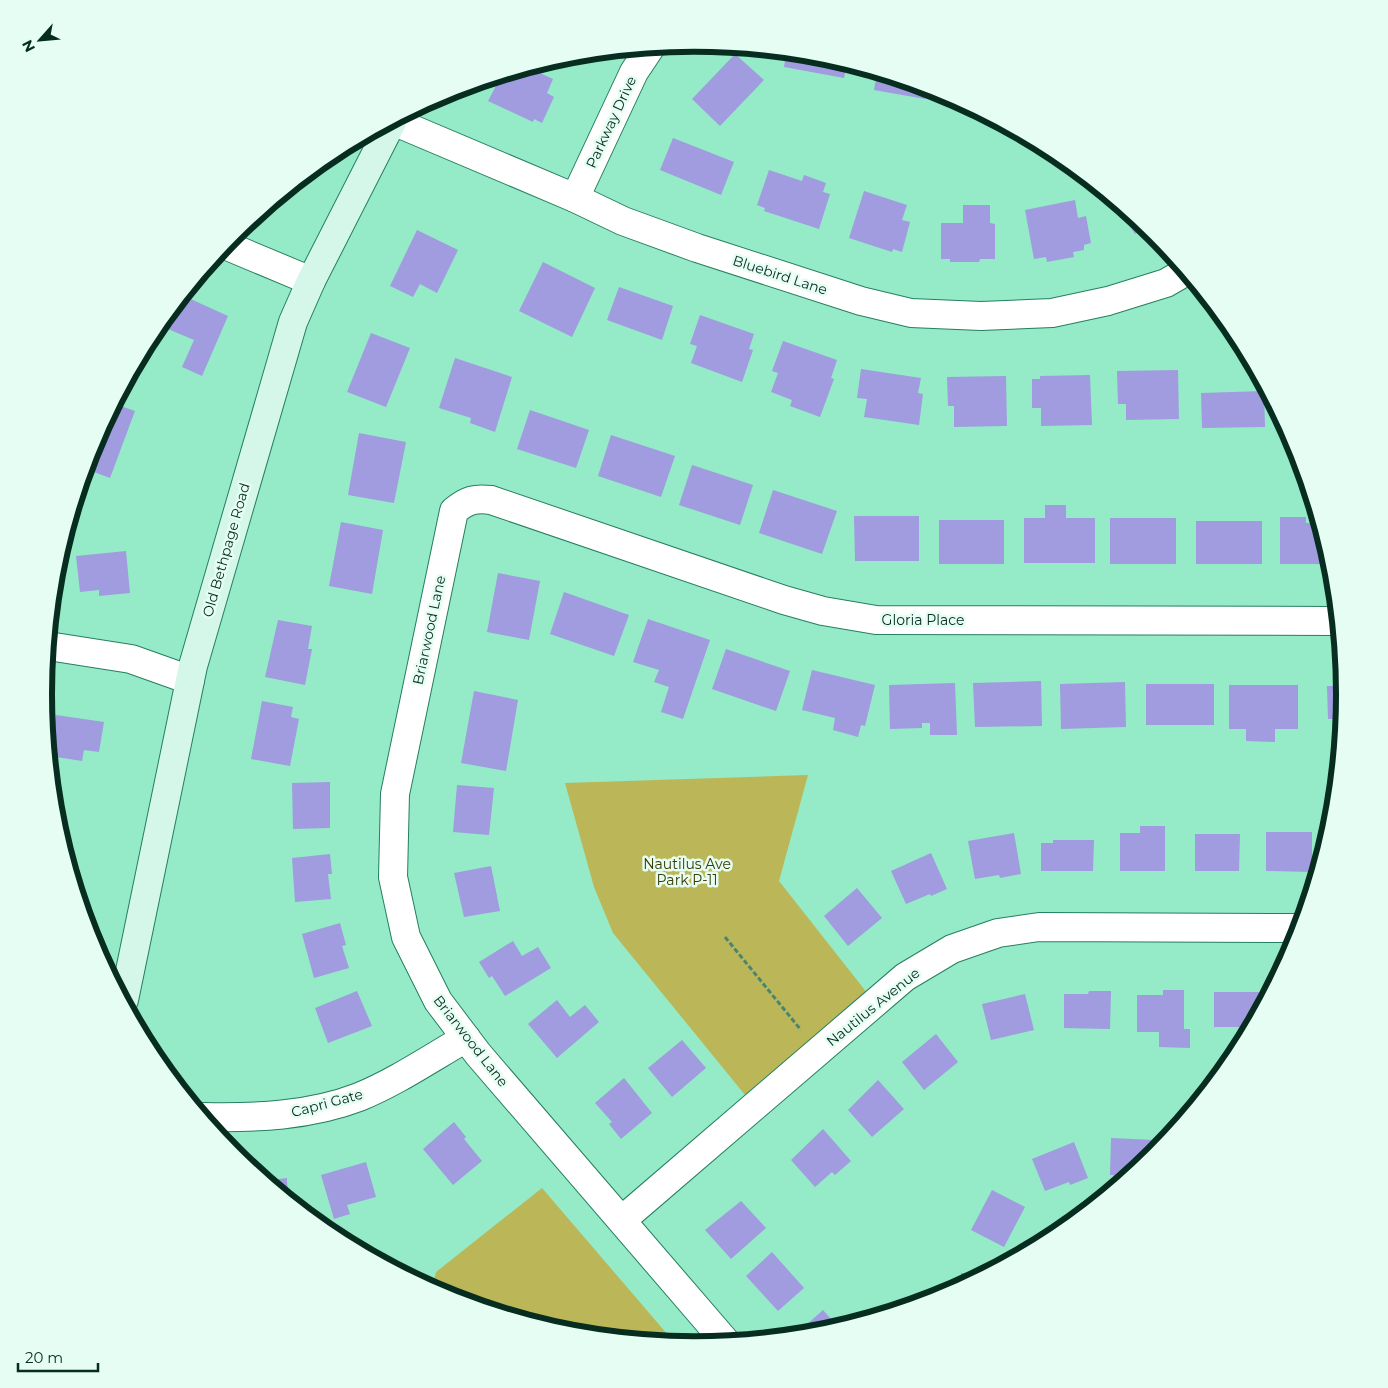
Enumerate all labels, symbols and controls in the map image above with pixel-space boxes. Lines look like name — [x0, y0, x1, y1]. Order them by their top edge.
north arrow — [15, 15, 65, 65]
text: N — [18, 37, 39, 55]
street label: Parkway Drive — [582, 73, 640, 171]
street label: Bluebird Lane — [730, 251, 830, 299]
street label: Old Bethpage Road — [198, 481, 254, 619]
street label: Briarwood Lane — [409, 574, 449, 686]
street label: Gloria Place — [882, 611, 964, 629]
park label: Nautilus Ave Park P-11 — [643, 855, 731, 889]
street label: Nautilus Avenue — [823, 964, 923, 1050]
street label: Briarwood Lane — [430, 992, 512, 1090]
street label: Capri Gate — [289, 1085, 365, 1121]
scale bar — [18, 1340, 98, 1372]
text: 20 m — [25, 1348, 63, 1367]

